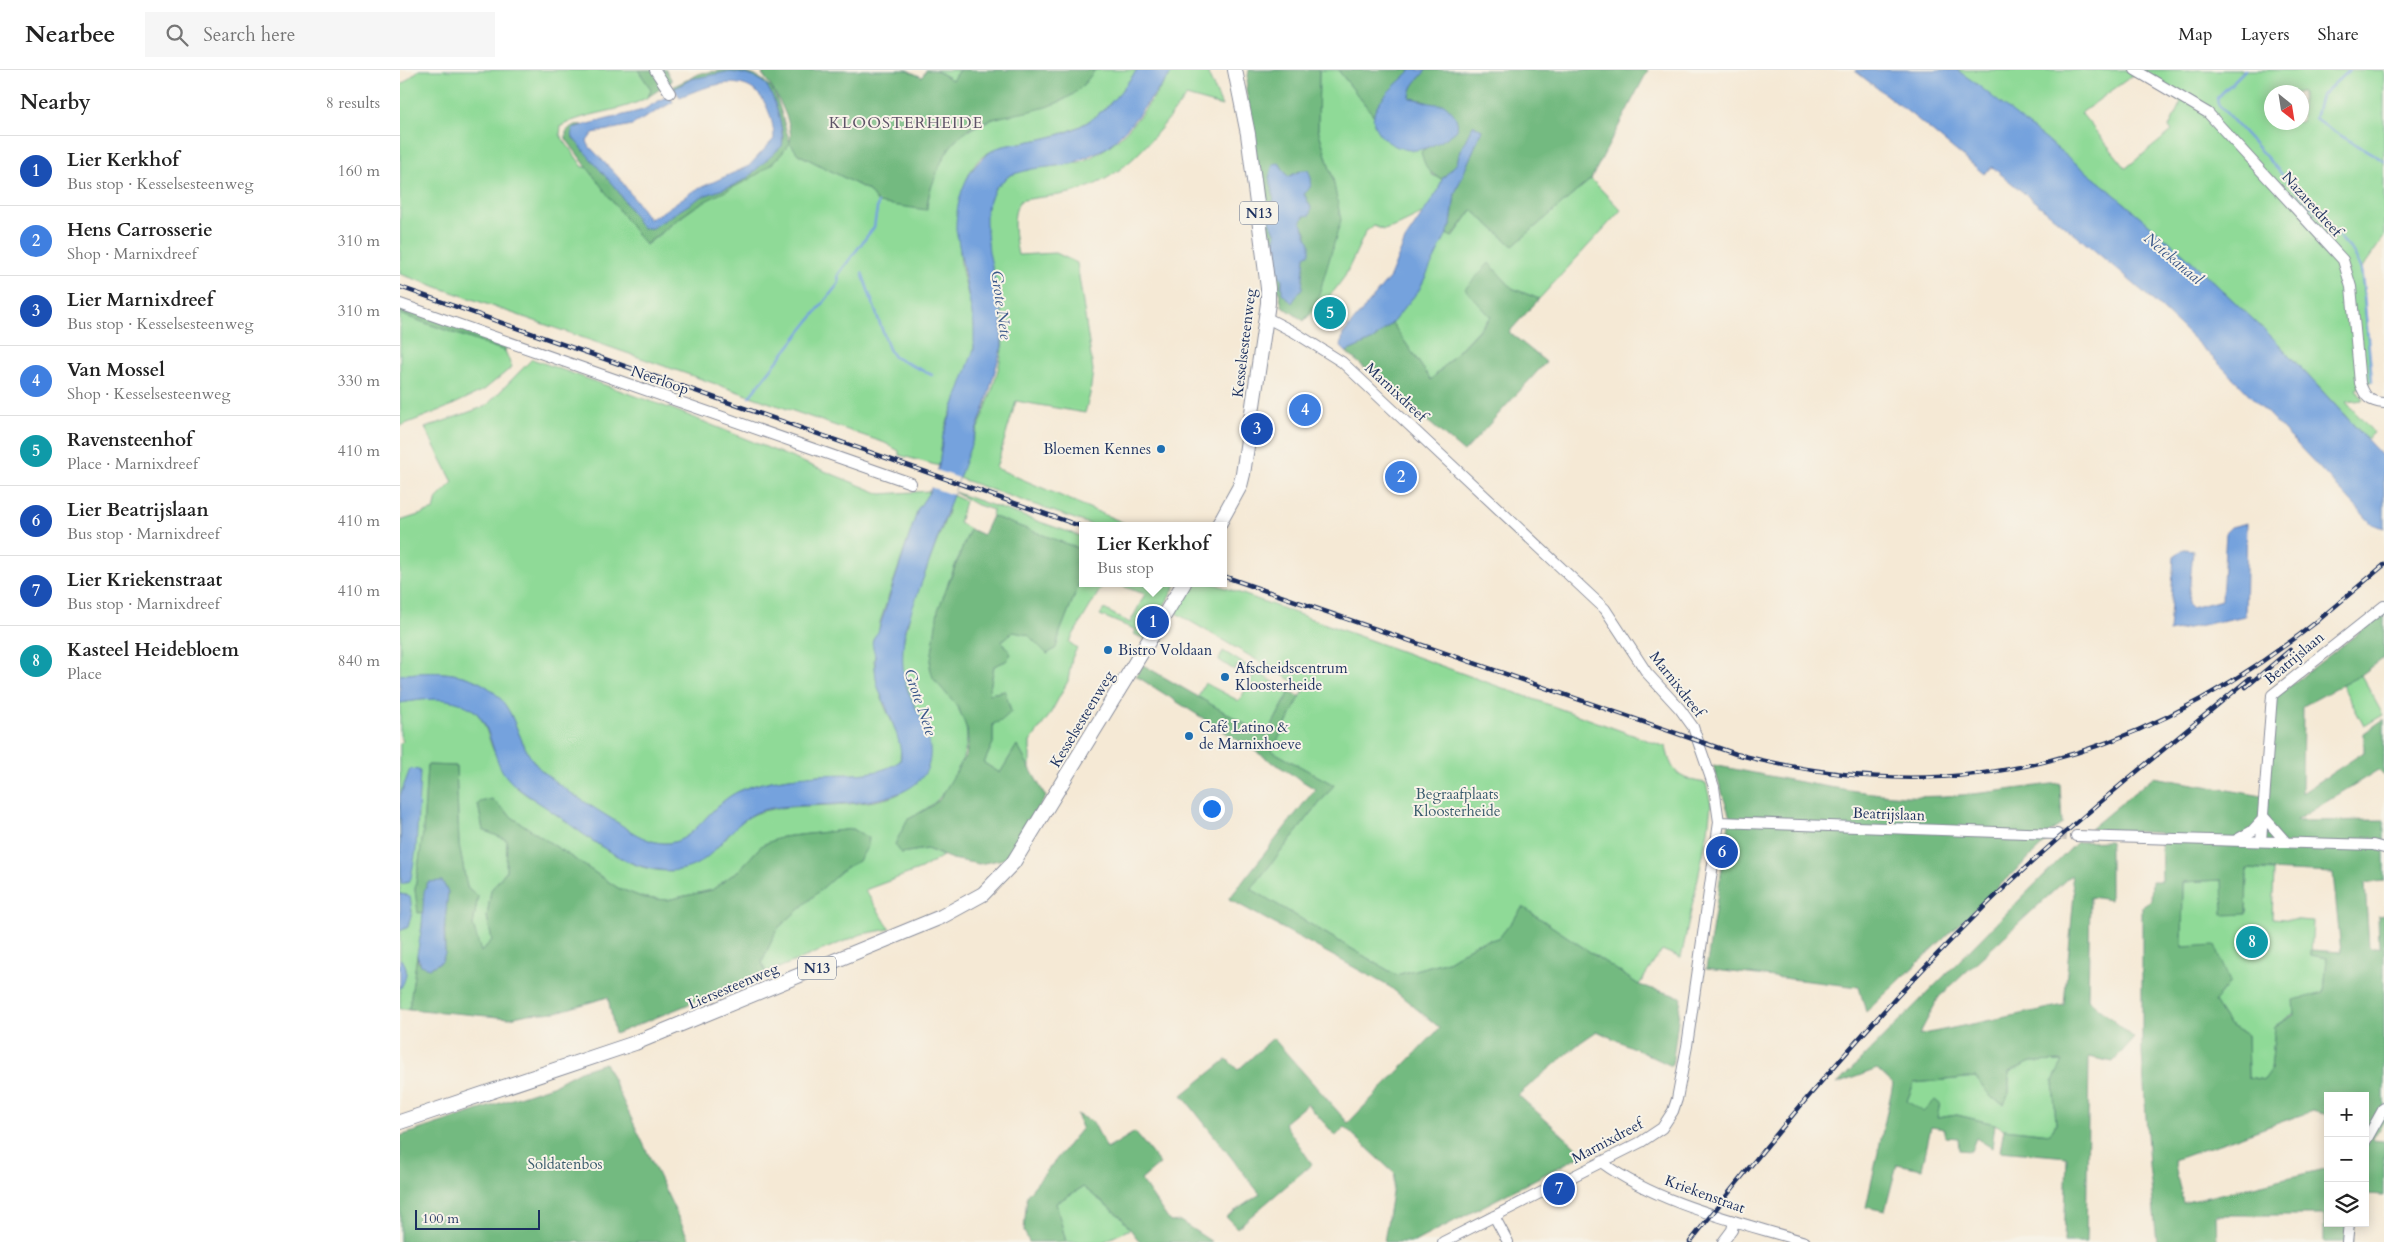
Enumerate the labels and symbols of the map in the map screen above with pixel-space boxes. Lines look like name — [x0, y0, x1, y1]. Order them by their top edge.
north arrow — [2264, 85, 2309, 130]
district label: KLOOSTERHEIDE — [829, 112, 983, 134]
street label: Nazaretdreef — [2277, 167, 2348, 243]
road number: N13 — [1240, 202, 1278, 224]
water label: Netekanaal — [2139, 228, 2208, 290]
water label: Grote Nete — [985, 269, 1017, 342]
street label: Kesselsesteenweg — [1227, 287, 1261, 399]
pin: 5 — [1314, 294, 1346, 332]
street label: Marnixdreef — [1361, 358, 1433, 428]
street label: Neerloop — [628, 361, 692, 399]
pin: 4 — [1289, 391, 1321, 429]
pin: 3 — [1241, 410, 1273, 448]
place label: Bloemen Kennes — [1043, 439, 1151, 459]
marker: Bloemen Kennes — [1155, 443, 1167, 455]
pin: 2 — [1385, 458, 1417, 496]
pin: 1 — [1137, 603, 1169, 641]
street label: Beatrijslaan — [2260, 627, 2329, 689]
place label: Bistro Voldaan — [1118, 640, 1213, 660]
marker: Bistro Voldaan — [1102, 644, 1114, 656]
street label: Marnixdreef — [1645, 647, 1710, 723]
place label: Afscheidscentrum Kloosterheide — [1235, 658, 1348, 695]
water label: Grote Nete — [898, 666, 942, 739]
street label: Kesselsesteenweg — [1045, 666, 1119, 771]
marker: Afscheidscentrum Kloosterheide — [1219, 671, 1231, 683]
place label: Café Latino & de Marnixhoeve — [1199, 717, 1302, 754]
marker: Café Latino & de Marnixhoeve — [1183, 730, 1195, 742]
park label: Begraafplaats Kloosterheide — [1413, 784, 1501, 821]
your location — [1199, 796, 1225, 822]
street label: Beatrijslaan — [1852, 803, 1926, 825]
pin: 6 — [1706, 833, 1738, 871]
pin: 8 — [2236, 923, 2268, 961]
road number: N13 — [798, 956, 836, 980]
street label: Liersesteenweg — [685, 958, 782, 1014]
street label: Marnixdreef — [1568, 1113, 1648, 1168]
park label: Soldatenbos — [527, 1154, 603, 1174]
pin: 7 — [1543, 1170, 1575, 1208]
street label: Kriekenstraat — [1662, 1170, 1748, 1218]
scale bar — [415, 1207, 540, 1230]

